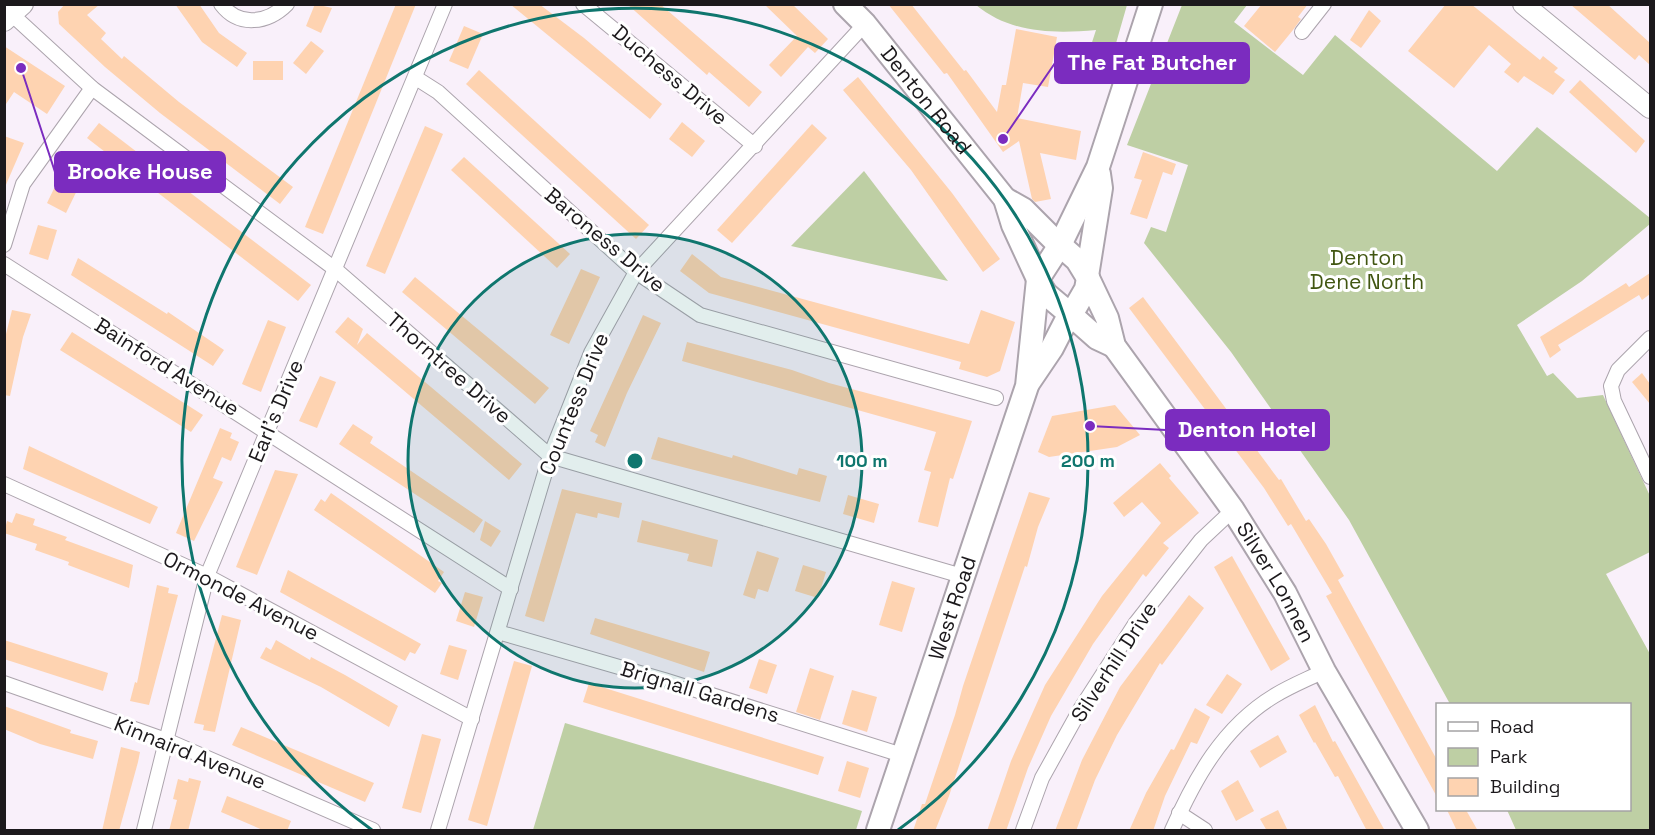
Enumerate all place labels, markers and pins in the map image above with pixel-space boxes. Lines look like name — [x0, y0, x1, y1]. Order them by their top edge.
callout: The Fat Butcher — [1055, 43, 1249, 83]
callout: Brooke House — [55, 152, 225, 192]
callout: Denton Hotel — [1166, 410, 1329, 450]
centre of rings — [625, 451, 645, 471]

